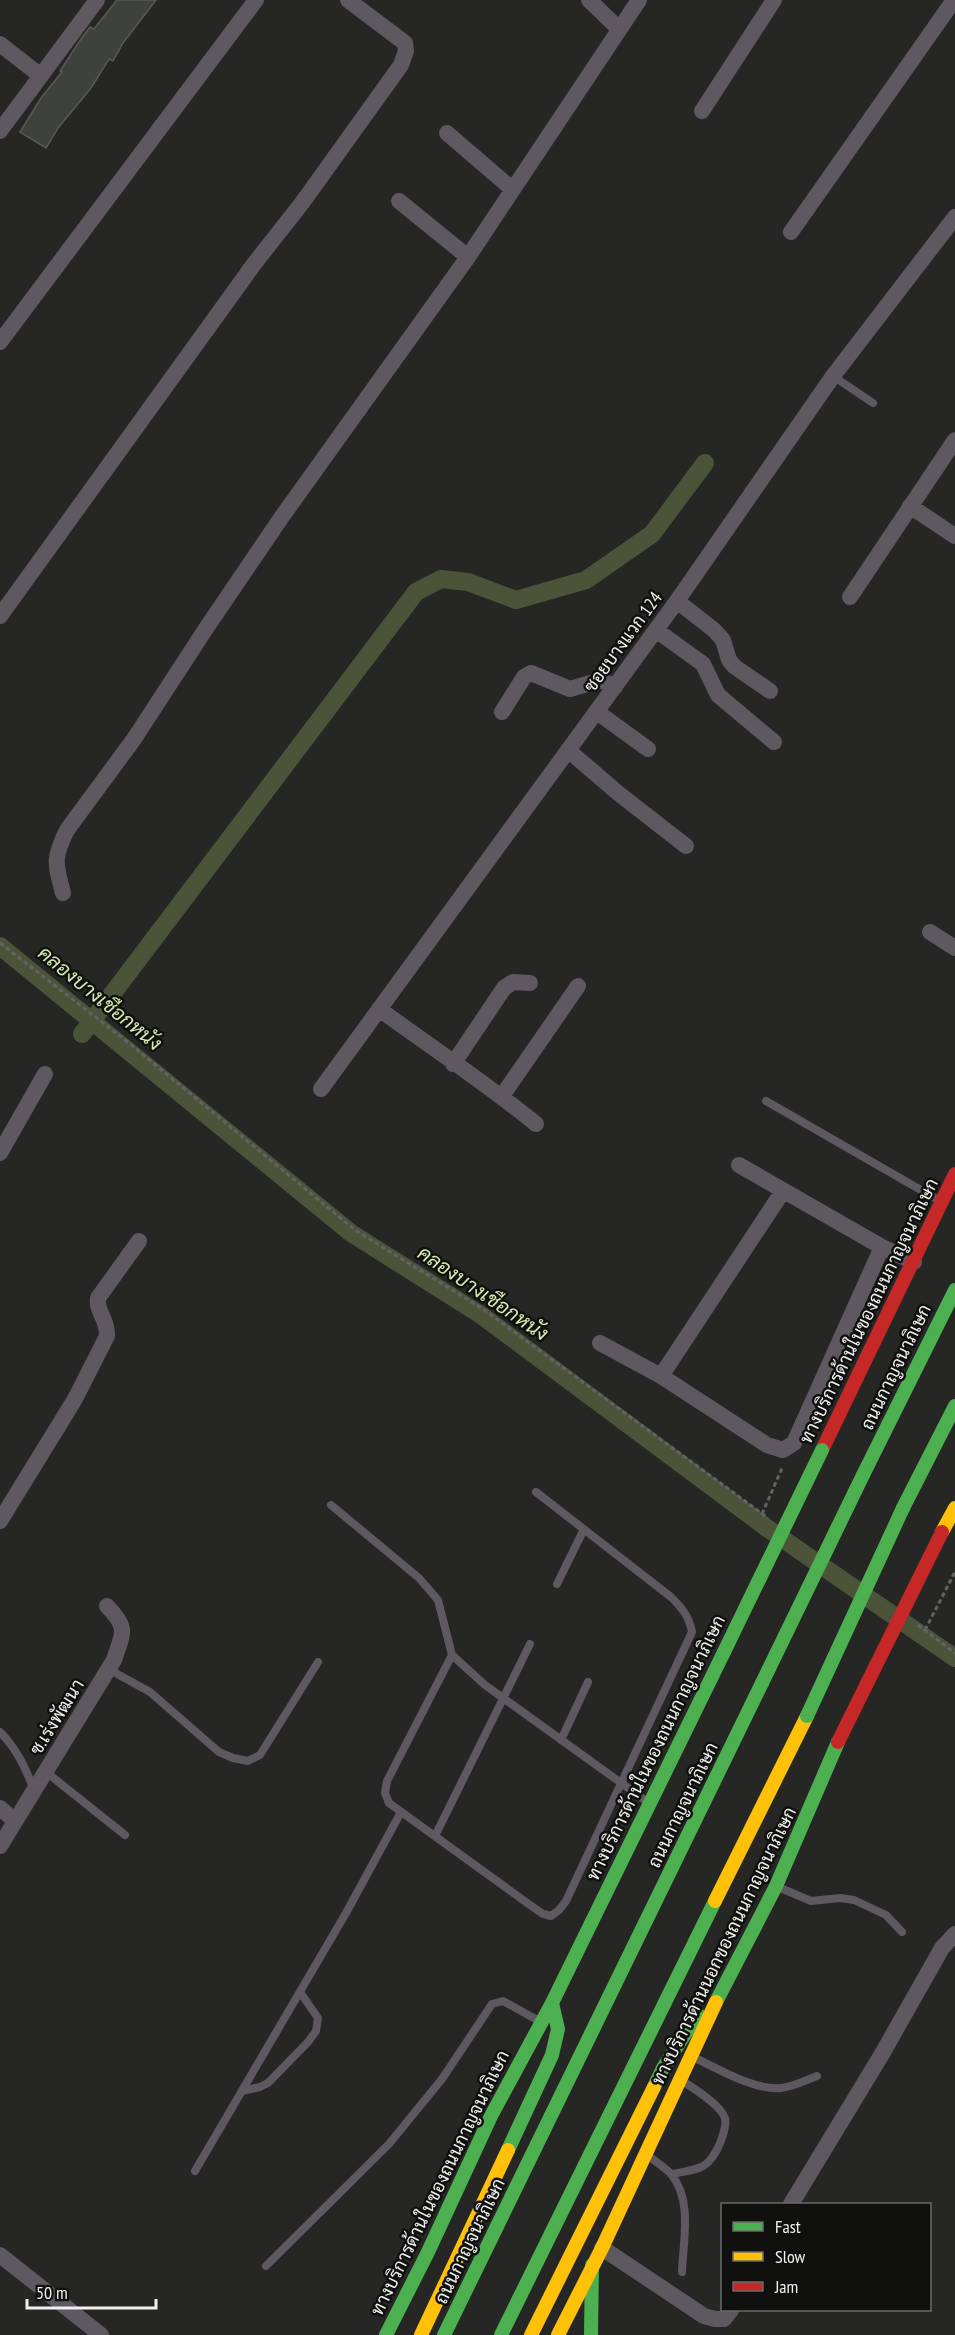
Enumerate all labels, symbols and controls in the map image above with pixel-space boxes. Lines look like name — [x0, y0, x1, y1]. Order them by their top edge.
street label: ซอยบางแวก 124 — [578, 587, 667, 696]
water label: คลองบางเชือกหนัง — [33, 940, 167, 1056]
street label: ทางบริการด้านในของถนนกาญจนาภิเษก — [795, 1175, 943, 1447]
water label: คลองบางเชือกหนัง — [413, 1240, 553, 1346]
street label: ถนนกาญจนาภิเษก — [856, 1301, 936, 1433]
street label: ทางบริการด้านในของถนนกาญจนาภิเษก — [582, 1612, 730, 1884]
street label: ซ.เร่งพัฒนา — [24, 1675, 89, 1759]
street label: ถนนกาญจนาภิเษก — [643, 1739, 723, 1871]
street label: ทางบริการด้านนอกของถนนกาญจนาภิเษก — [646, 1803, 801, 2089]
street label: ทางบริการด้านในของถนนกาญจนาภิเษก — [366, 2047, 514, 2319]
street label: ถนนกาญจนาภิเษก — [430, 2175, 510, 2307]
legend — [721, 2203, 931, 2311]
text: Fast — [775, 2215, 801, 2238]
text: Slow — [775, 2245, 806, 2268]
scale bar — [27, 2272, 156, 2310]
text: Jam — [774, 2275, 798, 2298]
text: 50 m — [36, 2281, 68, 2304]

